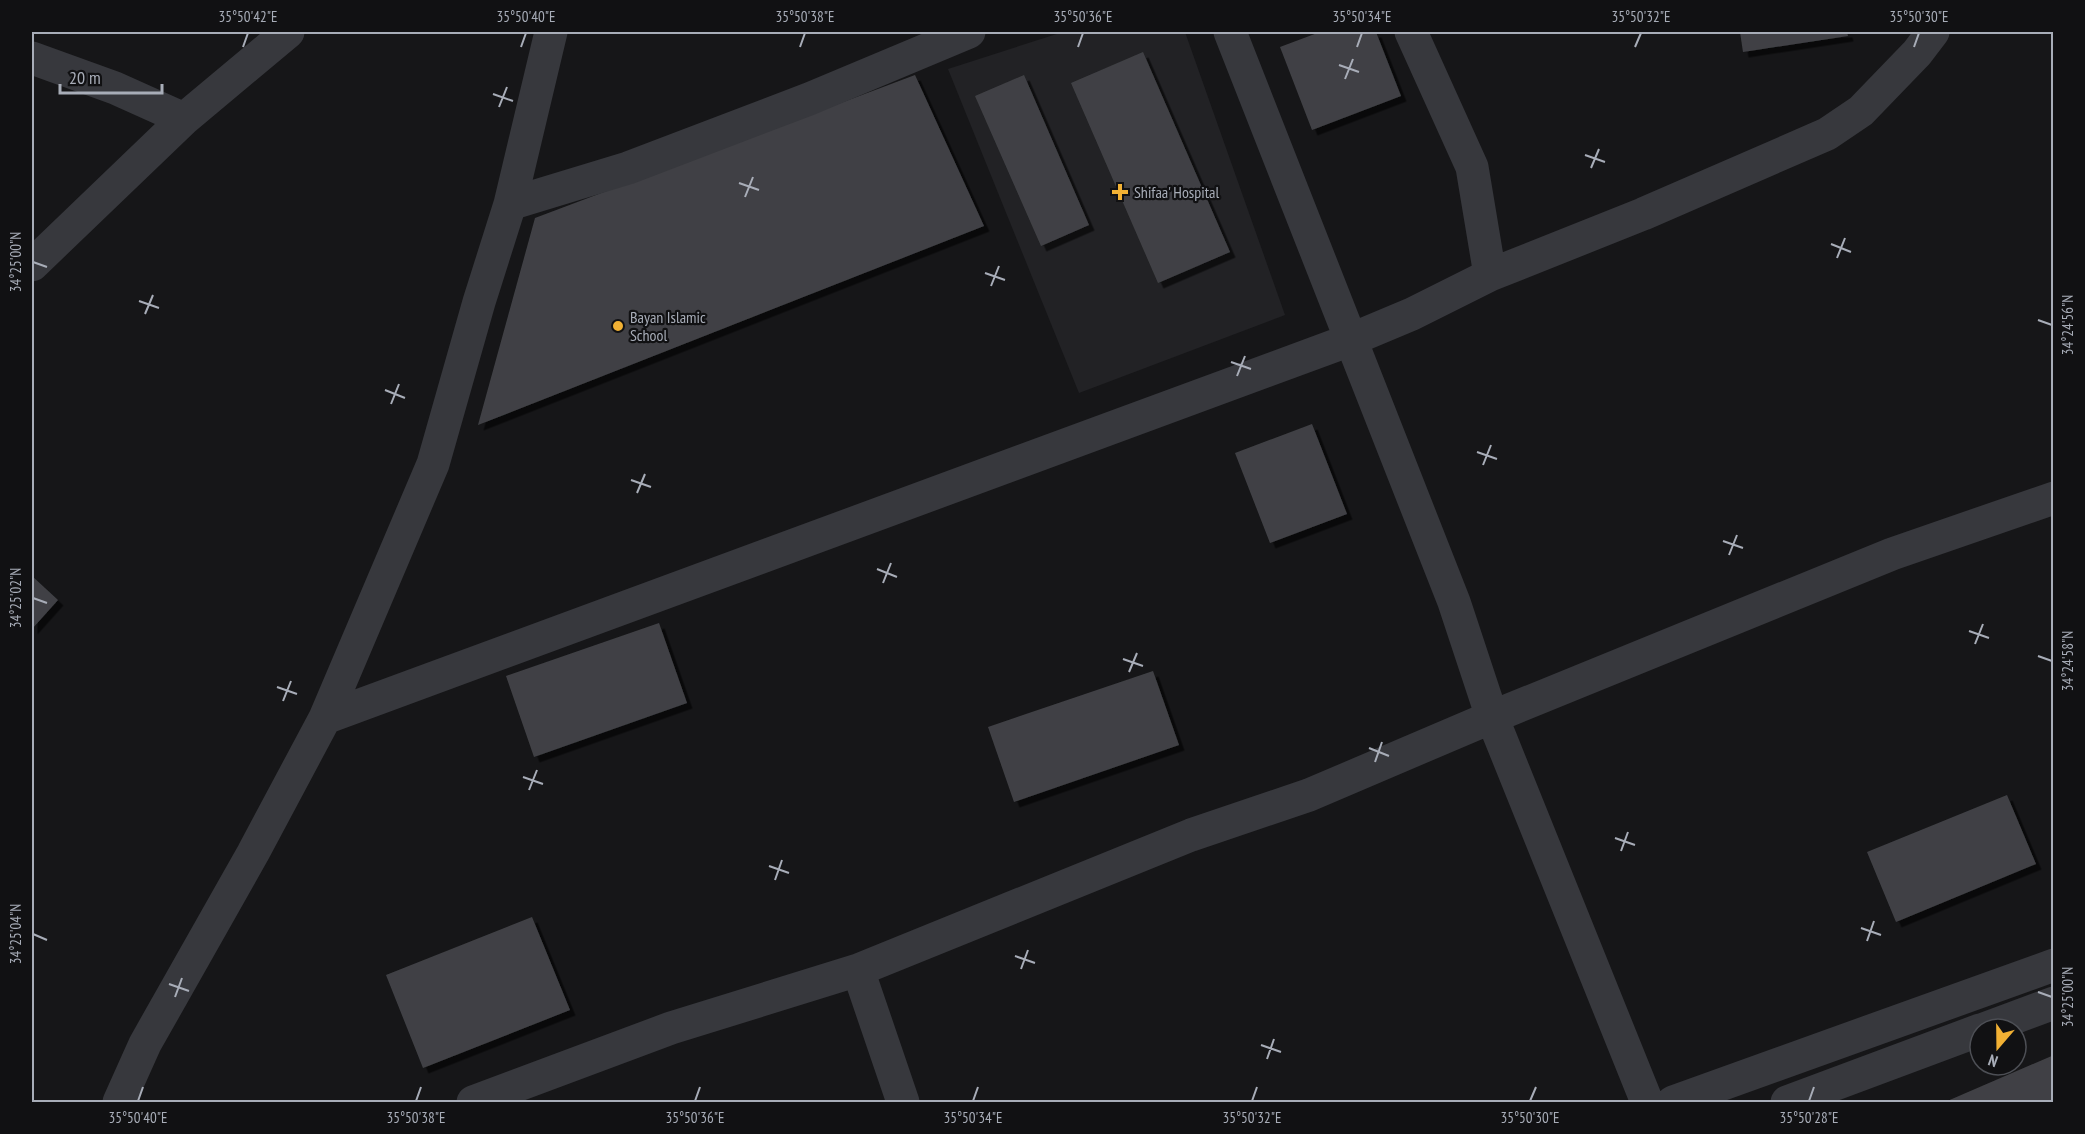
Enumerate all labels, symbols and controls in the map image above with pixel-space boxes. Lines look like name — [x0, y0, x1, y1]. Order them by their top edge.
text: 35°50'42"E — [218, 7, 278, 26]
text: 35°50'40"E — [496, 7, 556, 26]
text: 35°50'38"E — [775, 7, 835, 26]
text: 35°50'36"E — [1053, 7, 1113, 26]
text: 35°50'34"E — [1332, 7, 1392, 26]
text: 35°50'32"E — [1611, 7, 1671, 26]
text: 35°50'30"E — [1889, 7, 1949, 26]
scale bar — [60, 57, 162, 95]
text: 20 m — [69, 66, 101, 89]
place label: Shifaa' Hospital — [1134, 182, 1219, 202]
marker: Shifaa' Hospital — [1111, 183, 1129, 201]
text: 34°25'00"N — [6, 232, 25, 292]
text: 34°24'56"N — [2058, 295, 2077, 355]
place label: Bayan Islamic School — [630, 307, 706, 345]
marker: Bayan Islamic School — [611, 319, 625, 333]
text: 34°25'02"N — [6, 568, 25, 628]
text: 34°24'58"N — [2058, 631, 2077, 691]
text: 34°25'04"N — [6, 904, 25, 964]
text: 34°25'00"N — [2058, 967, 2077, 1027]
north arrow — [1968, 1017, 2028, 1077]
text: N — [1985, 1050, 2000, 1072]
text: 35°50'40"E — [108, 1108, 168, 1127]
text: 35°50'38"E — [386, 1108, 446, 1127]
text: 35°50'36"E — [665, 1108, 725, 1127]
text: 35°50'34"E — [943, 1108, 1003, 1127]
text: 35°50'32"E — [1222, 1108, 1282, 1127]
text: 35°50'30"E — [1500, 1108, 1560, 1127]
text: 35°50'28"E — [1779, 1108, 1839, 1127]

